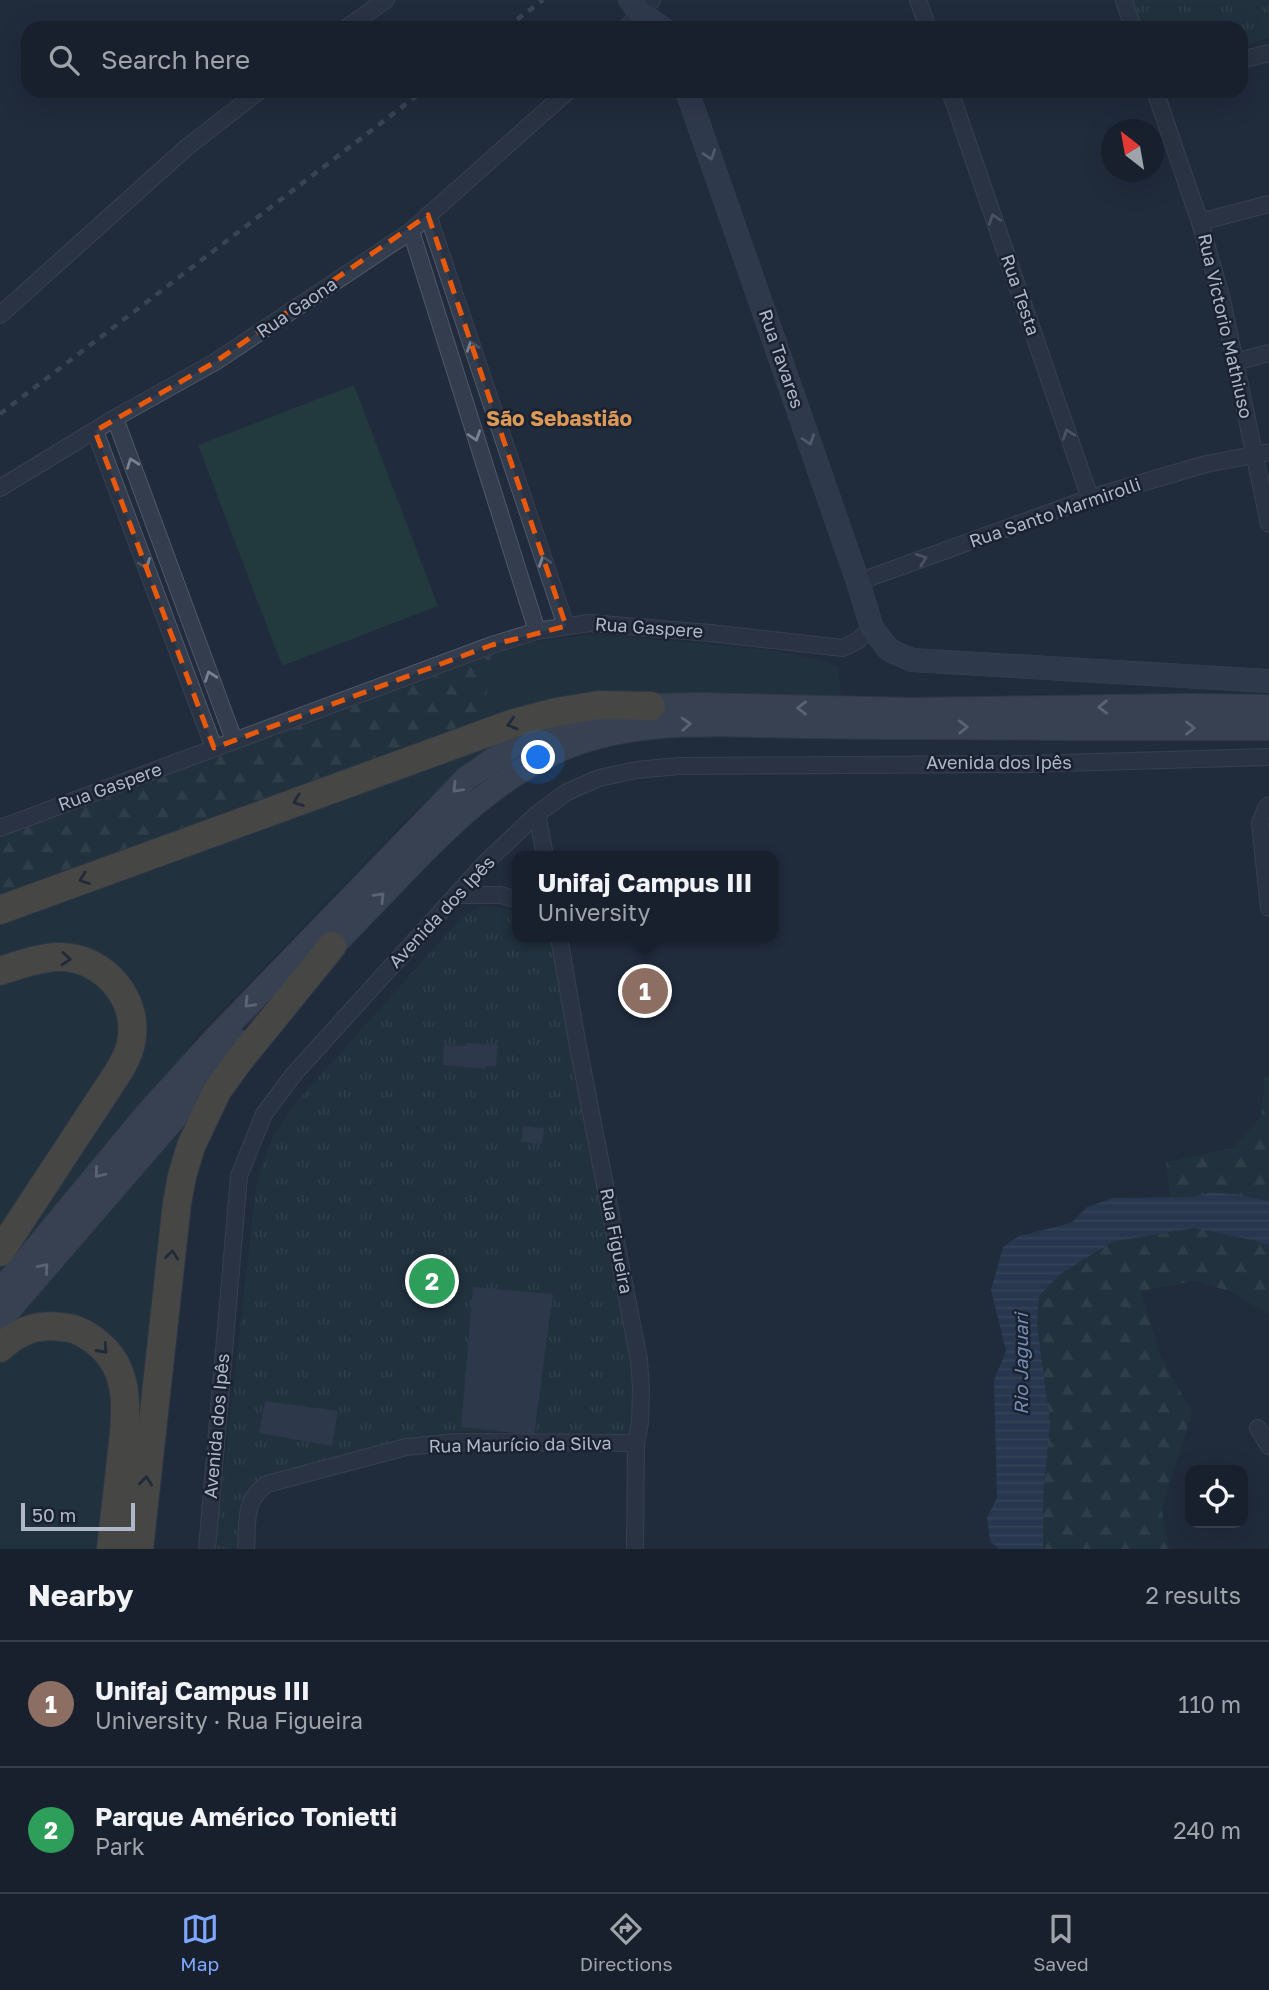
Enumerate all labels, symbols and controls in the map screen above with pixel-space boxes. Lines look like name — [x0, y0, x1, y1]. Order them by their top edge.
search box — [21, 21, 1248, 98]
icon: search — [45, 41, 83, 79]
text: Search here — [101, 44, 250, 75]
north arrow — [1101, 119, 1164, 182]
one-way arrow — [702, 149, 716, 161]
one-way arrow — [988, 213, 1002, 225]
street label: Rua Victorio Mathiuso — [1194, 231, 1258, 420]
street label: Rua Testa — [997, 251, 1045, 338]
street label: Rua Gaona — [252, 272, 341, 342]
street label: Rua Tavares — [755, 306, 809, 411]
one-way arrow — [466, 340, 480, 352]
district label: São Sebastião — [486, 405, 632, 431]
one-way arrow — [1062, 428, 1076, 440]
one-way arrow — [467, 430, 482, 442]
one-way arrow — [801, 433, 815, 445]
one-way arrow — [126, 457, 140, 469]
street label: Rua Santo Marmirolli — [966, 472, 1143, 552]
one-way arrow — [916, 553, 928, 567]
one-way arrow — [538, 556, 553, 568]
one-way arrow — [136, 557, 150, 569]
street label: Rua Gaspere — [594, 612, 704, 642]
one-way arrow — [205, 671, 219, 683]
one-way arrow — [796, 700, 807, 715]
one-way arrow — [1097, 700, 1108, 715]
one-way arrow — [506, 715, 518, 730]
one-way arrow — [681, 717, 692, 732]
one-way arrow — [958, 719, 968, 735]
one-way arrow — [1185, 720, 1196, 736]
your location — [521, 740, 555, 774]
street label: Avenida dos Ipês — [926, 751, 1072, 773]
street label: Rua Gaspere — [55, 757, 164, 815]
one-way arrow — [452, 780, 465, 793]
one-way arrow — [292, 792, 304, 806]
street label: Avenida dos Ipês — [384, 851, 499, 972]
popup — [512, 851, 778, 942]
text: Unifaj Campus III — [538, 867, 752, 898]
one-way arrow — [79, 871, 91, 885]
one-way arrow — [371, 892, 384, 905]
text: University — [538, 898, 650, 926]
one-way arrow — [61, 951, 72, 966]
pin: 1 — [622, 965, 668, 1017]
one-way arrow — [245, 994, 258, 1007]
one-way arrow — [95, 1164, 107, 1177]
street label: Rua Figueira — [596, 1186, 638, 1296]
one-way arrow — [164, 1249, 179, 1261]
pin: 2 — [409, 1255, 455, 1307]
one-way arrow — [36, 1263, 48, 1276]
water label: Rio Jaguari — [1009, 1311, 1032, 1415]
one-way arrow — [95, 1341, 107, 1354]
street label: Avenida dos Ipês — [199, 1353, 233, 1499]
street label: Rua Maurício da Silva — [428, 1431, 612, 1457]
map controls — [1185, 1465, 1248, 1528]
button: locate — [1185, 1465, 1248, 1528]
one-way arrow — [139, 1475, 154, 1487]
scale bar — [21, 1500, 135, 1532]
text: 50 m — [32, 1503, 76, 1526]
text: Nearby — [28, 1577, 133, 1613]
text: 2 results — [1145, 1581, 1241, 1609]
text: Unifaj Campus III — [95, 1675, 310, 1706]
text: 1 — [45, 1690, 57, 1718]
text: 110 m — [1178, 1690, 1241, 1718]
text: University · Rua Figueira — [95, 1706, 363, 1734]
text: Parque Américo Tonietti — [95, 1801, 397, 1832]
text: 2 — [44, 1816, 58, 1844]
text: 240 m — [1173, 1816, 1241, 1844]
text: Park — [95, 1832, 145, 1860]
tab: Map — [180, 1910, 219, 1975]
tab: Directions — [580, 1910, 673, 1975]
tab: Saved — [1033, 1910, 1089, 1975]

